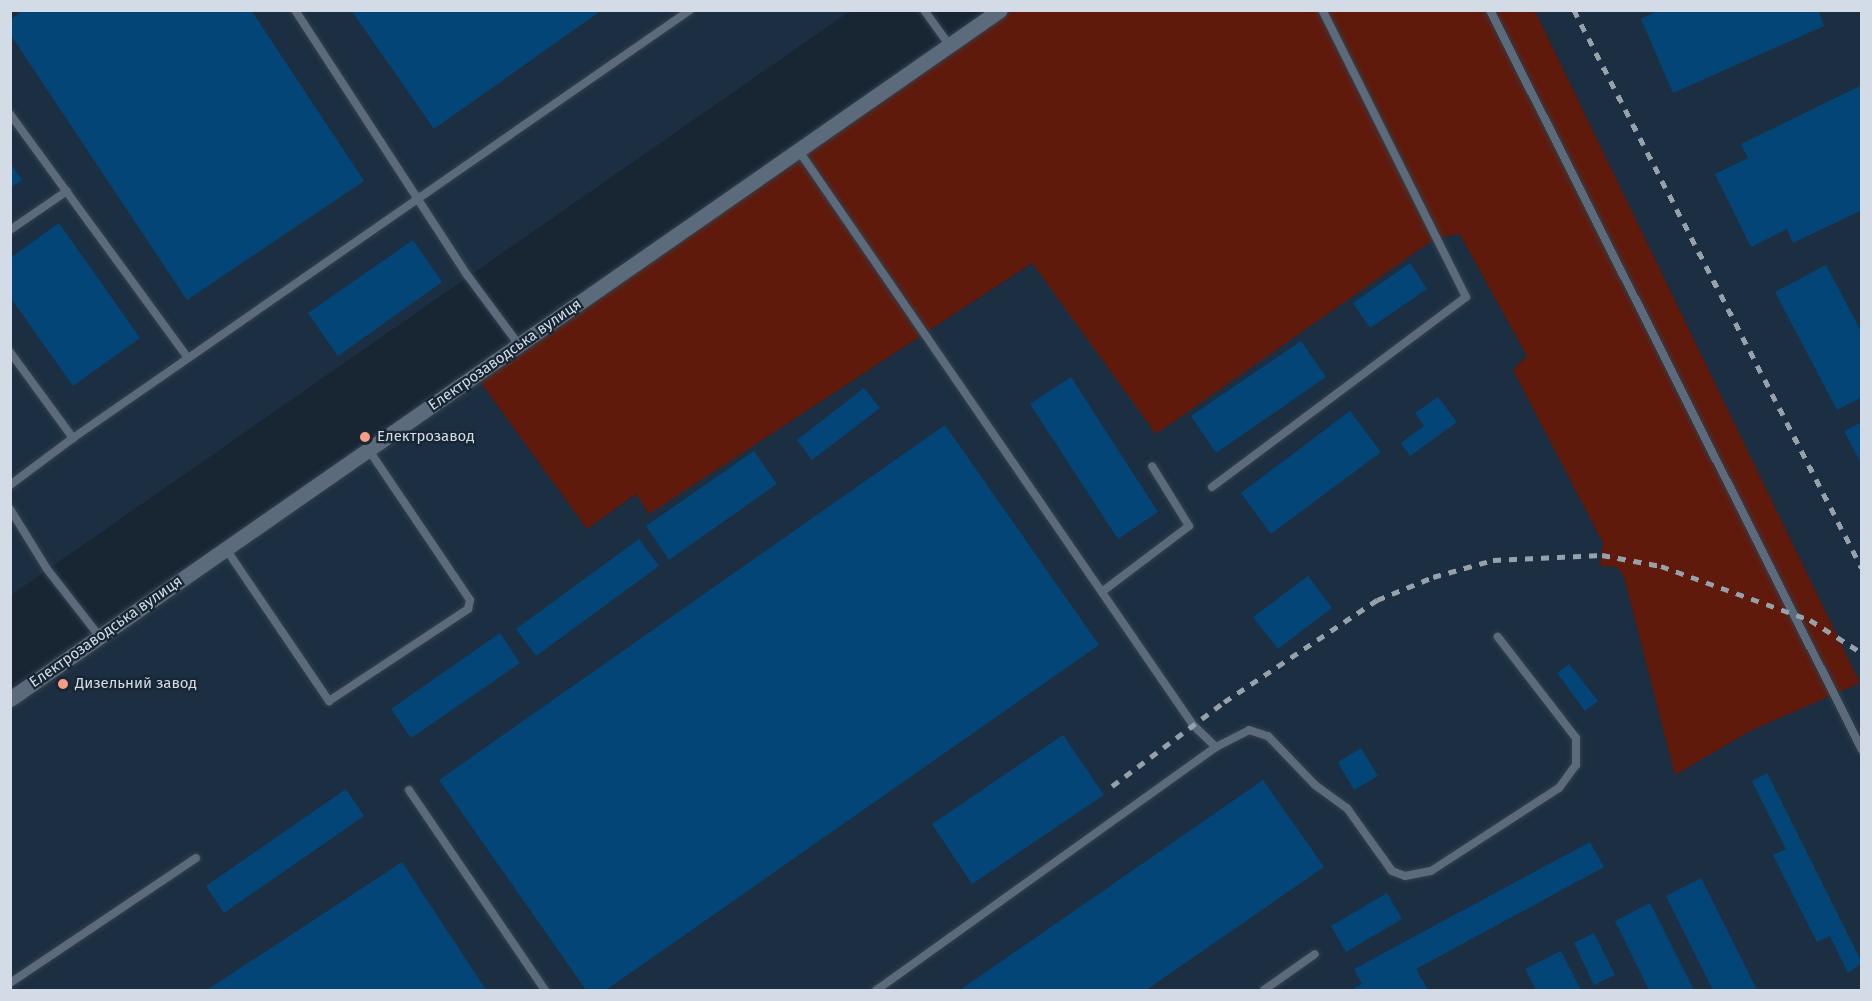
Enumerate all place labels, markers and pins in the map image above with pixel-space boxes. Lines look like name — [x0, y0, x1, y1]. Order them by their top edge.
place label: Електрозавод — [377, 428, 475, 446]
marker: Електрозавод — [358, 430, 372, 444]
place label: Дизельний завод — [75, 675, 197, 693]
marker: Дизельний завод — [56, 677, 70, 691]

